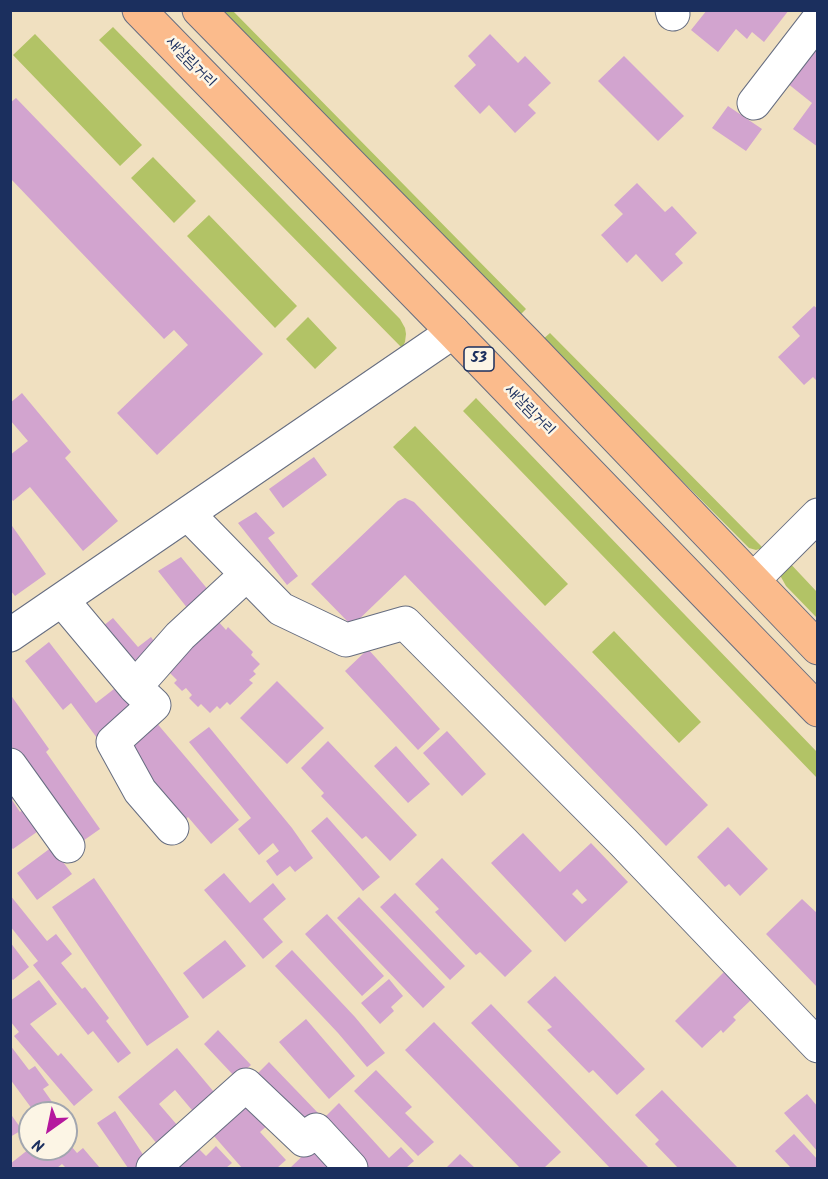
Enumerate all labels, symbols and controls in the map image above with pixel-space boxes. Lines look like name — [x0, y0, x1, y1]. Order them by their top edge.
street label: 새살림거리 — [161, 33, 219, 93]
road number: 53 — [464, 347, 494, 371]
street label: 새살림거리 — [500, 381, 558, 441]
north arrow — [18, 1101, 78, 1161]
text: N — [28, 1132, 50, 1158]

